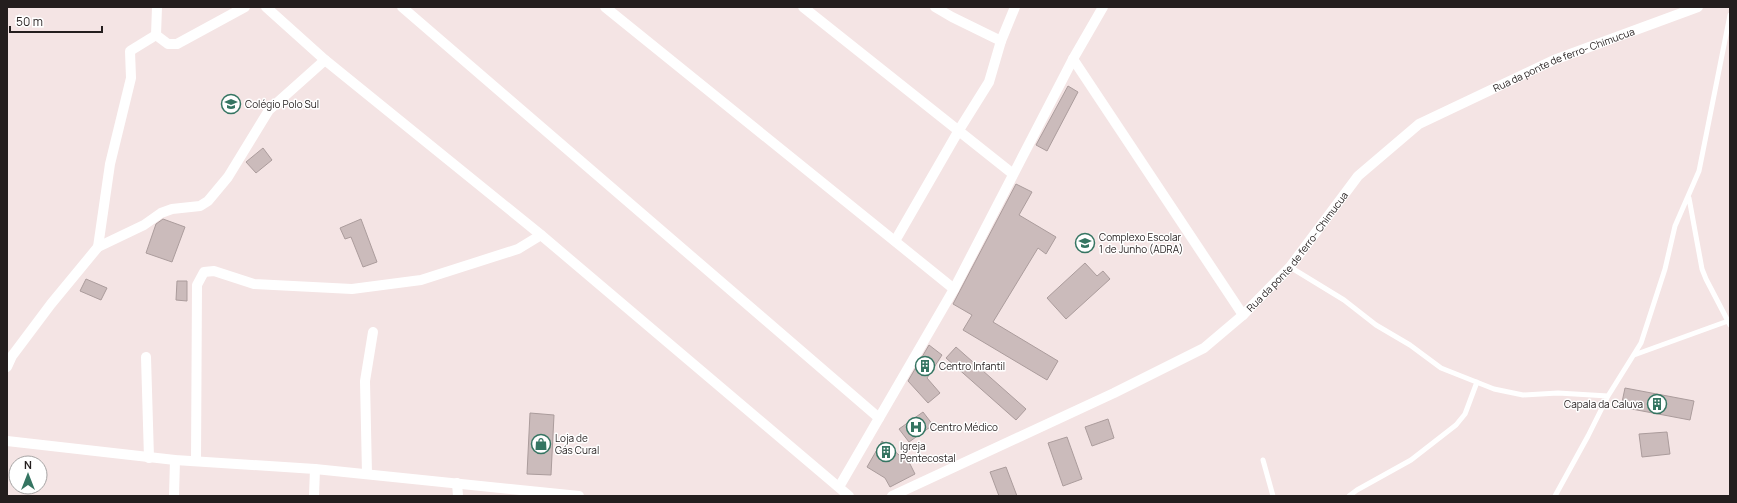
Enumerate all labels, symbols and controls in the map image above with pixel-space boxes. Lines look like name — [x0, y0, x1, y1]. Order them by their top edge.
scale bar — [10, 8, 102, 34]
text: 50 m — [16, 13, 43, 30]
street label: Rua da ponte de ferro- Chimucua — [1491, 24, 1636, 95]
school or university icon: Colégio Polo Sul — [220, 93, 242, 115]
place label: Colégio Polo Sul — [245, 97, 319, 111]
street label: Rua da ponte de ferro- Chimucua — [1243, 189, 1351, 315]
place label: Complexo Escolar 1 de Junho (ADRA) — [1099, 230, 1183, 256]
school or university icon: Complexo Escolar 1 de Junho (ADRA) — [1074, 232, 1096, 254]
building icon: Centro Infantil — [914, 355, 936, 377]
place label: Centro Infantil — [939, 359, 1005, 373]
building icon: Capala da Caluva — [1646, 393, 1668, 415]
place label: Capala da Caluva — [1564, 397, 1643, 411]
hospital icon: Centro Médico — [905, 416, 927, 438]
place label: Centro Médico — [930, 420, 998, 434]
place label: Loja de Gás Cural — [555, 431, 599, 457]
shop icon: Loja de Gás Cural — [530, 433, 552, 455]
place label: Igreja Pentecostal — [900, 439, 956, 465]
building icon: Igreja Pentecostal — [875, 441, 897, 463]
north arrow — [8, 455, 48, 495]
text: N — [24, 457, 32, 472]

